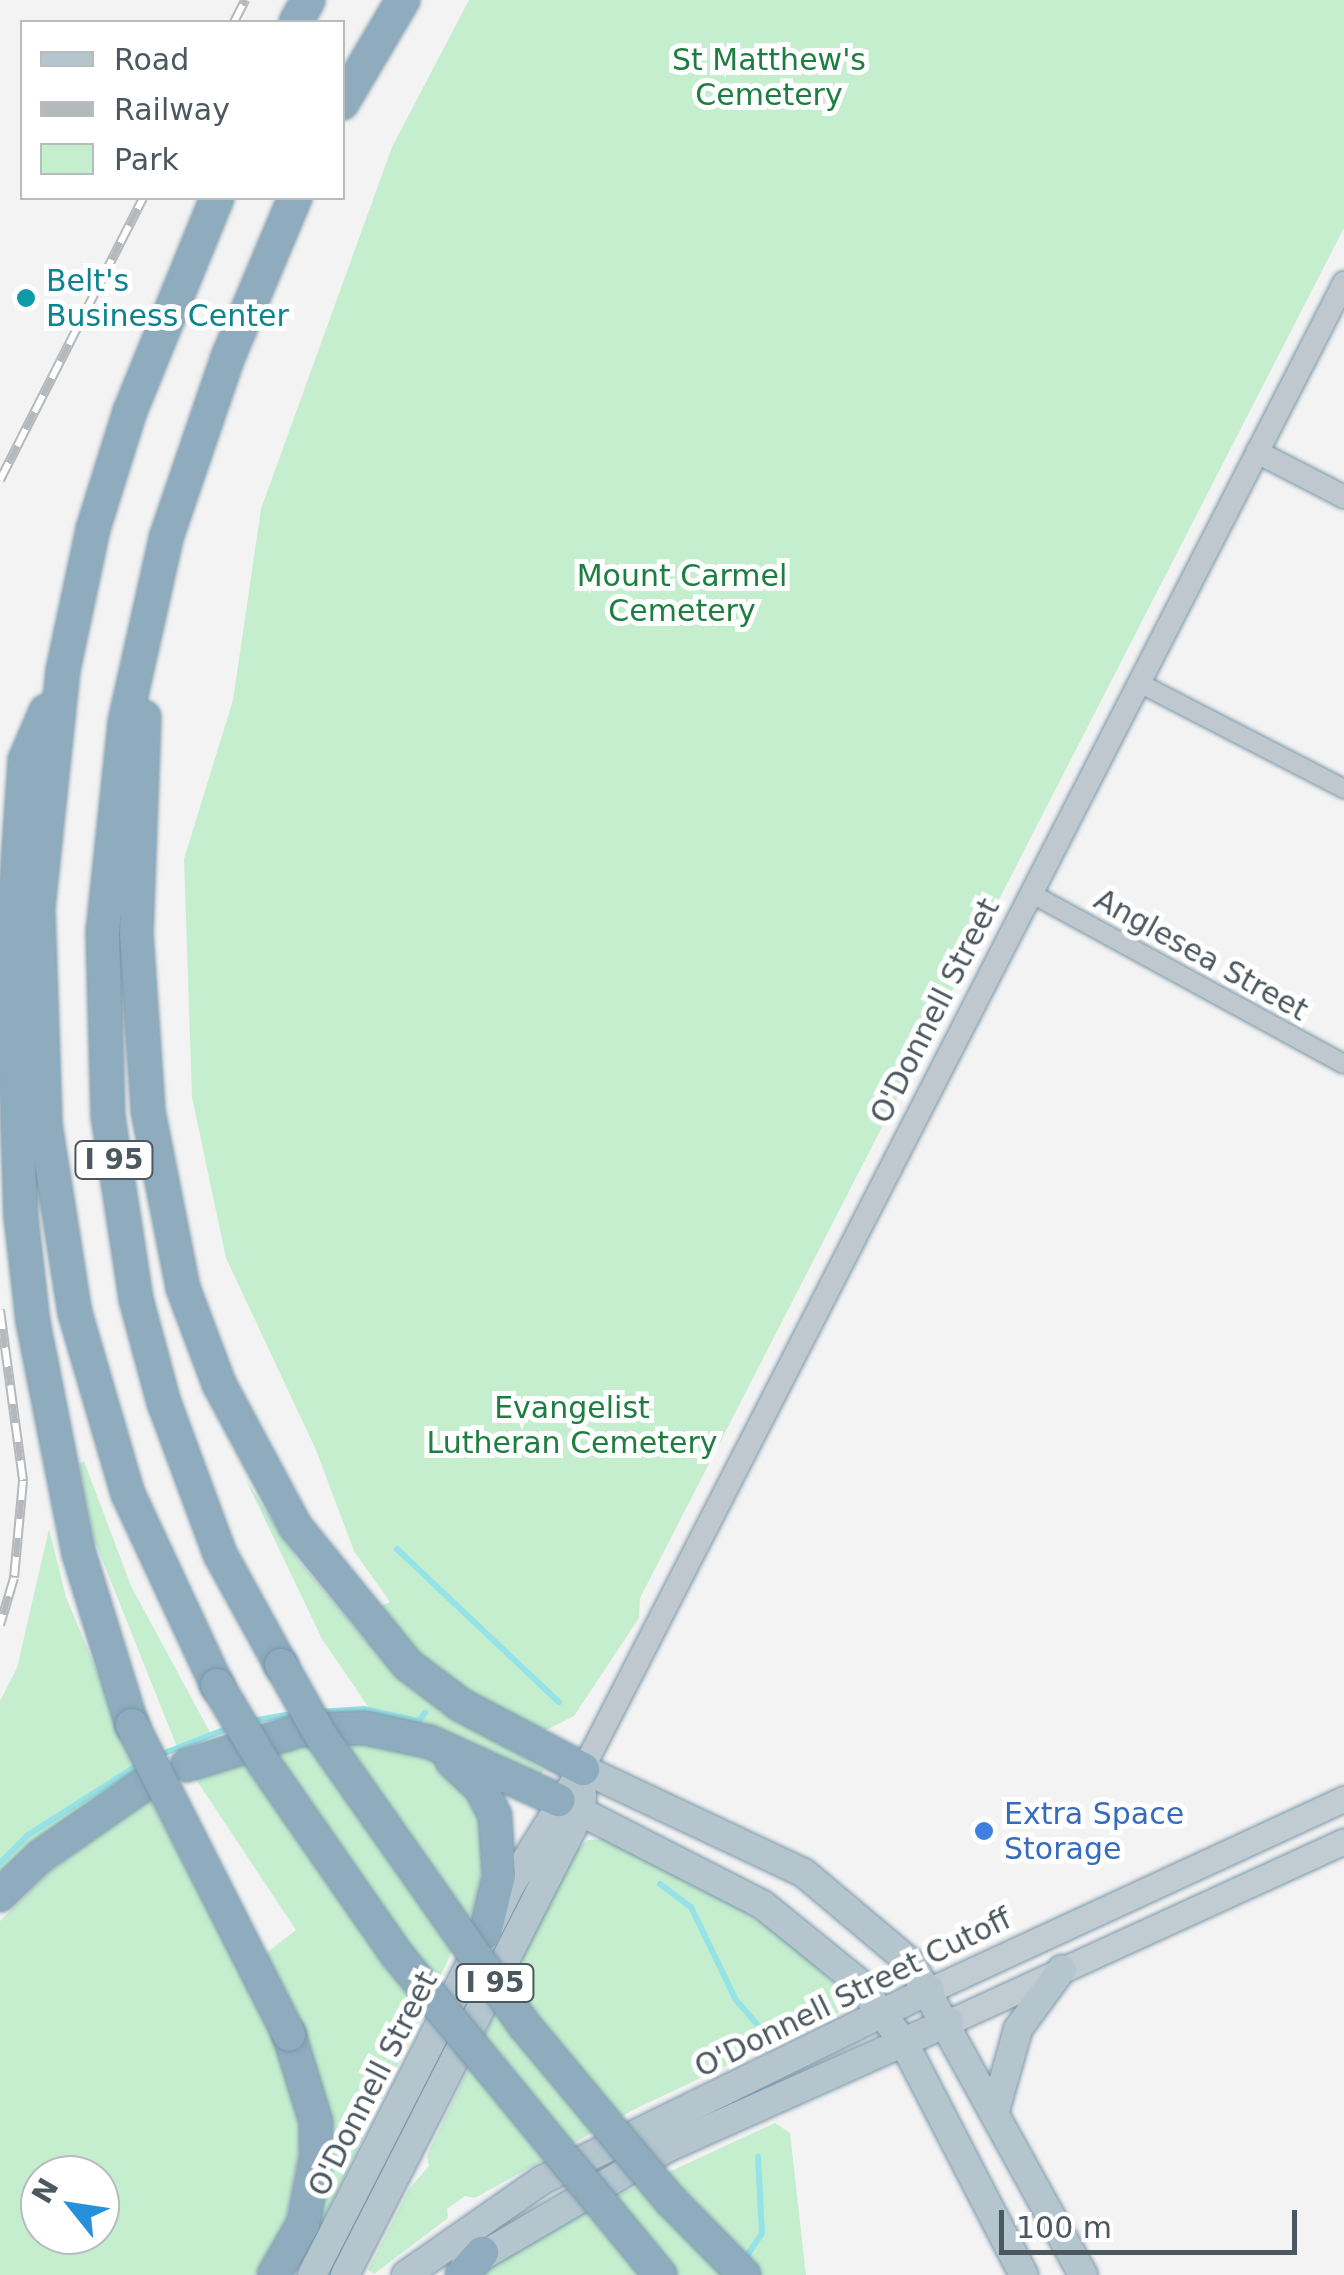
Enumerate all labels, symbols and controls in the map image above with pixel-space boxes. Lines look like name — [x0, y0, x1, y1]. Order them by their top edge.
legend — [20, 20, 345, 200]
text: Road — [114, 42, 189, 77]
park label: St Matthew's Cemetery — [672, 42, 866, 112]
text: Railway — [114, 92, 230, 127]
text: Park — [114, 142, 179, 177]
place label: Belt's Business Center — [46, 263, 289, 334]
marker: Belt's Business Center — [15, 287, 37, 309]
park label: Mount Carmel Cemetery — [577, 558, 787, 628]
street label: Anglesea Street — [1088, 881, 1314, 1029]
street label: O'Donnell Street — [863, 893, 1007, 1129]
road number: I 95 — [74, 1137, 154, 1183]
park label: Evangelist Lutheran Cemetery — [426, 1390, 718, 1460]
place label: Extra Space Storage — [1004, 1796, 1184, 1866]
marker: Extra Space Storage — [973, 1820, 995, 1842]
street label: O'Donnell Street Cutoff — [689, 1901, 1017, 2085]
road number: I 95 — [455, 1960, 535, 2006]
street label: O'Donnell Street — [301, 1966, 445, 2202]
north arrow — [20, 2155, 120, 2255]
text: N — [25, 2172, 65, 2209]
scale bar — [1004, 2190, 1302, 2252]
text: 100 m — [1016, 2210, 1112, 2245]

